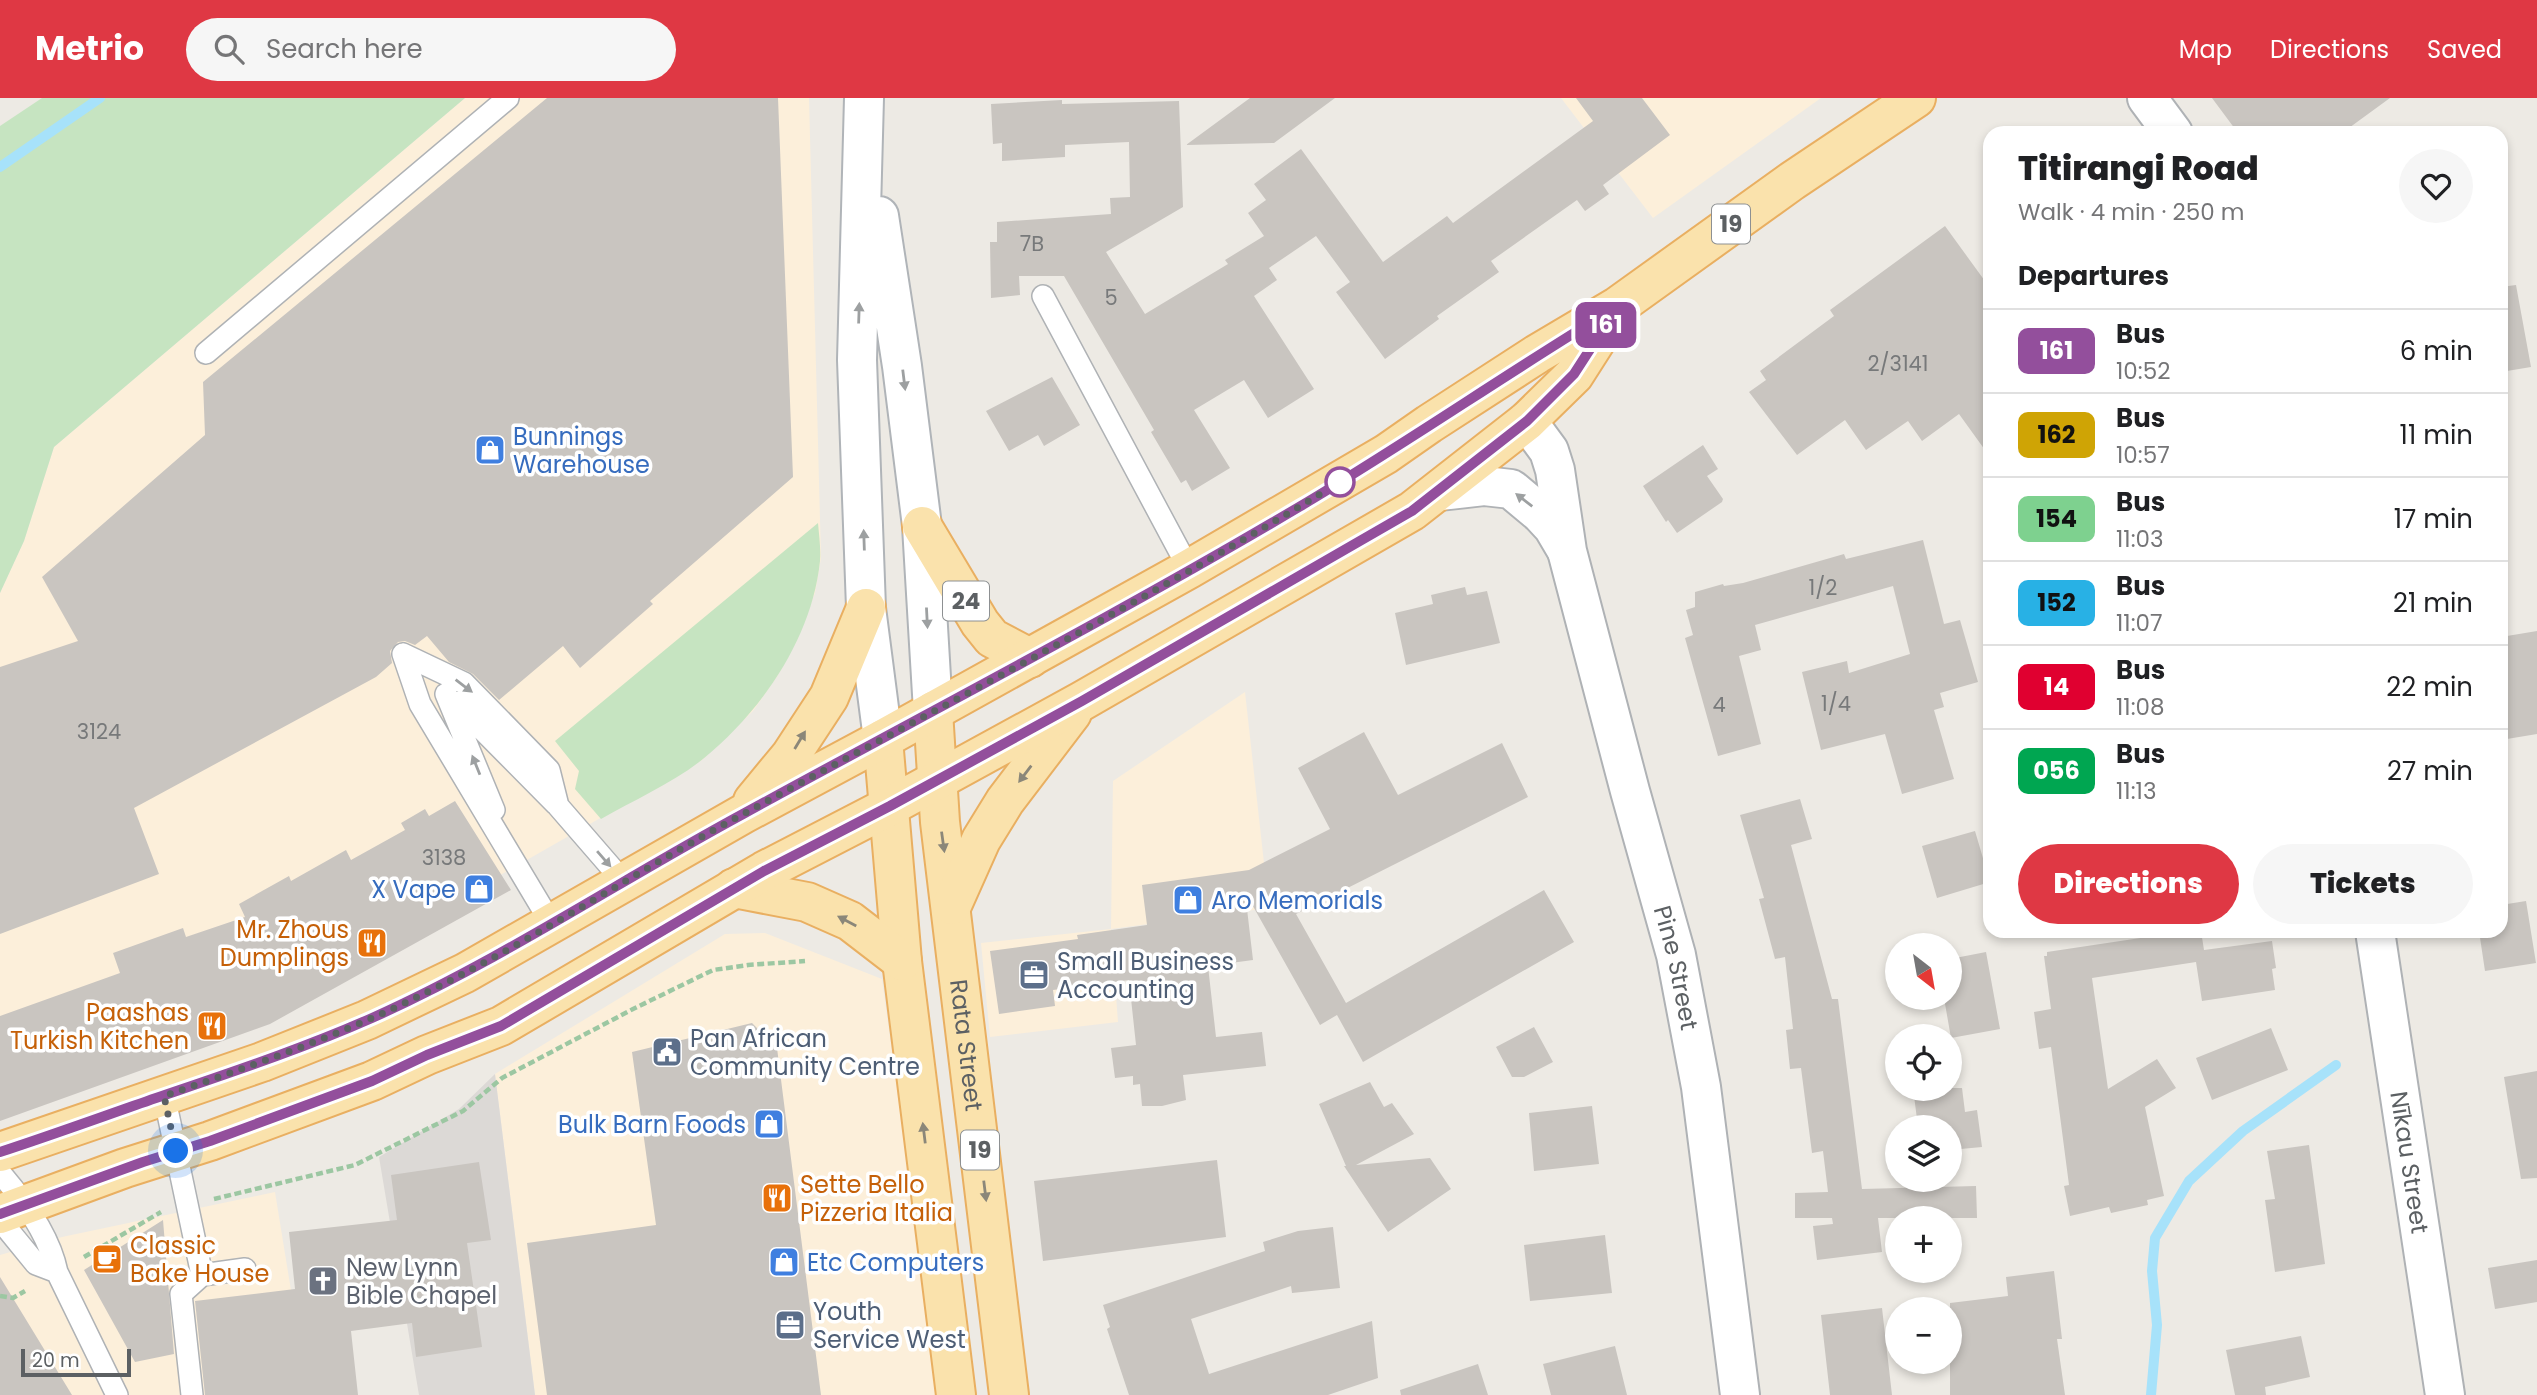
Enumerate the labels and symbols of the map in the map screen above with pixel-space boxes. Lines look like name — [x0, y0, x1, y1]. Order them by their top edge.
road number: 19 — [1712, 204, 1750, 244]
house number: 7B — [1020, 229, 1044, 258]
house number: 5 — [1104, 283, 1118, 312]
one-way arrow — [853, 301, 864, 323]
line badge: 161 — [1566, 302, 1646, 348]
house number: 2/3141 — [1867, 349, 1929, 378]
one-way arrow — [898, 369, 909, 391]
place label: Bunnings Warehouse — [513, 420, 650, 481]
shop icon: Bunnings Warehouse — [473, 433, 507, 467]
unlabelled marker — [1325, 467, 1355, 497]
one-way arrow — [1515, 492, 1533, 507]
one-way arrow — [858, 529, 869, 551]
house number: 1/2 — [1809, 573, 1837, 602]
road number: 24 — [943, 582, 989, 621]
one-way arrow — [922, 608, 933, 630]
one-way arrow — [454, 679, 473, 693]
house number: 1/4 — [1821, 689, 1851, 718]
house number: 4 — [1712, 690, 1726, 719]
house number: 3124 — [77, 717, 121, 746]
one-way arrow — [794, 731, 806, 750]
one-way arrow — [470, 754, 481, 775]
one-way arrow — [1018, 765, 1032, 783]
one-way arrow — [938, 831, 949, 853]
house number: 3138 — [422, 843, 466, 872]
one-way arrow — [596, 851, 611, 868]
shop icon: X Vape — [462, 872, 496, 906]
place label: X Vape — [371, 873, 456, 906]
shop icon: Aro Memorials — [1171, 883, 1205, 917]
place label: Aro Memorials — [1211, 884, 1383, 917]
street label: Pine Street — [1646, 902, 1706, 1033]
place label: Mr. Zhous Dumplings — [220, 913, 349, 974]
one-way arrow — [837, 915, 857, 927]
restaurant icon: Mr. Zhous Dumplings — [355, 926, 389, 960]
north arrow — [1885, 933, 1962, 1010]
place label: Small Business Accounting — [1057, 945, 1234, 1006]
office icon: Small Business Accounting — [1017, 958, 1051, 992]
street label: Rata Street — [943, 977, 991, 1113]
place label: Paashas Turkish Kitchen — [10, 996, 189, 1057]
restaurant icon: Paashas Turkish Kitchen — [195, 1009, 229, 1043]
place label: Pan African Community Centre — [690, 1022, 920, 1083]
public building icon: Pan African Community Centre — [650, 1035, 684, 1069]
street label: Nīkau Street — [2383, 1089, 2437, 1236]
shop icon: Bulk Barn Foods — [752, 1107, 786, 1141]
place label: Bulk Barn Foods — [558, 1108, 746, 1141]
one-way arrow — [918, 1122, 929, 1144]
road number: 19 — [961, 1130, 999, 1170]
your location — [158, 1133, 193, 1168]
place label: Sette Bello Pizzeria Italia — [800, 1168, 953, 1229]
restaurant icon: Sette Bello Pizzeria Italia — [760, 1181, 794, 1215]
one-way arrow — [980, 1181, 991, 1203]
place label: Classic Bake House — [130, 1229, 269, 1290]
cafe icon: Classic Bake House — [90, 1242, 124, 1276]
shop icon: Etc Computers — [767, 1245, 801, 1279]
place label: Etc Computers — [807, 1246, 984, 1279]
place label: New Lynn Bible Chapel — [346, 1251, 497, 1312]
church icon: New Lynn Bible Chapel — [306, 1264, 340, 1298]
place label: Youth Service West — [813, 1295, 966, 1356]
office icon: Youth Service West — [773, 1308, 807, 1342]
scale bar — [21, 1346, 131, 1378]

